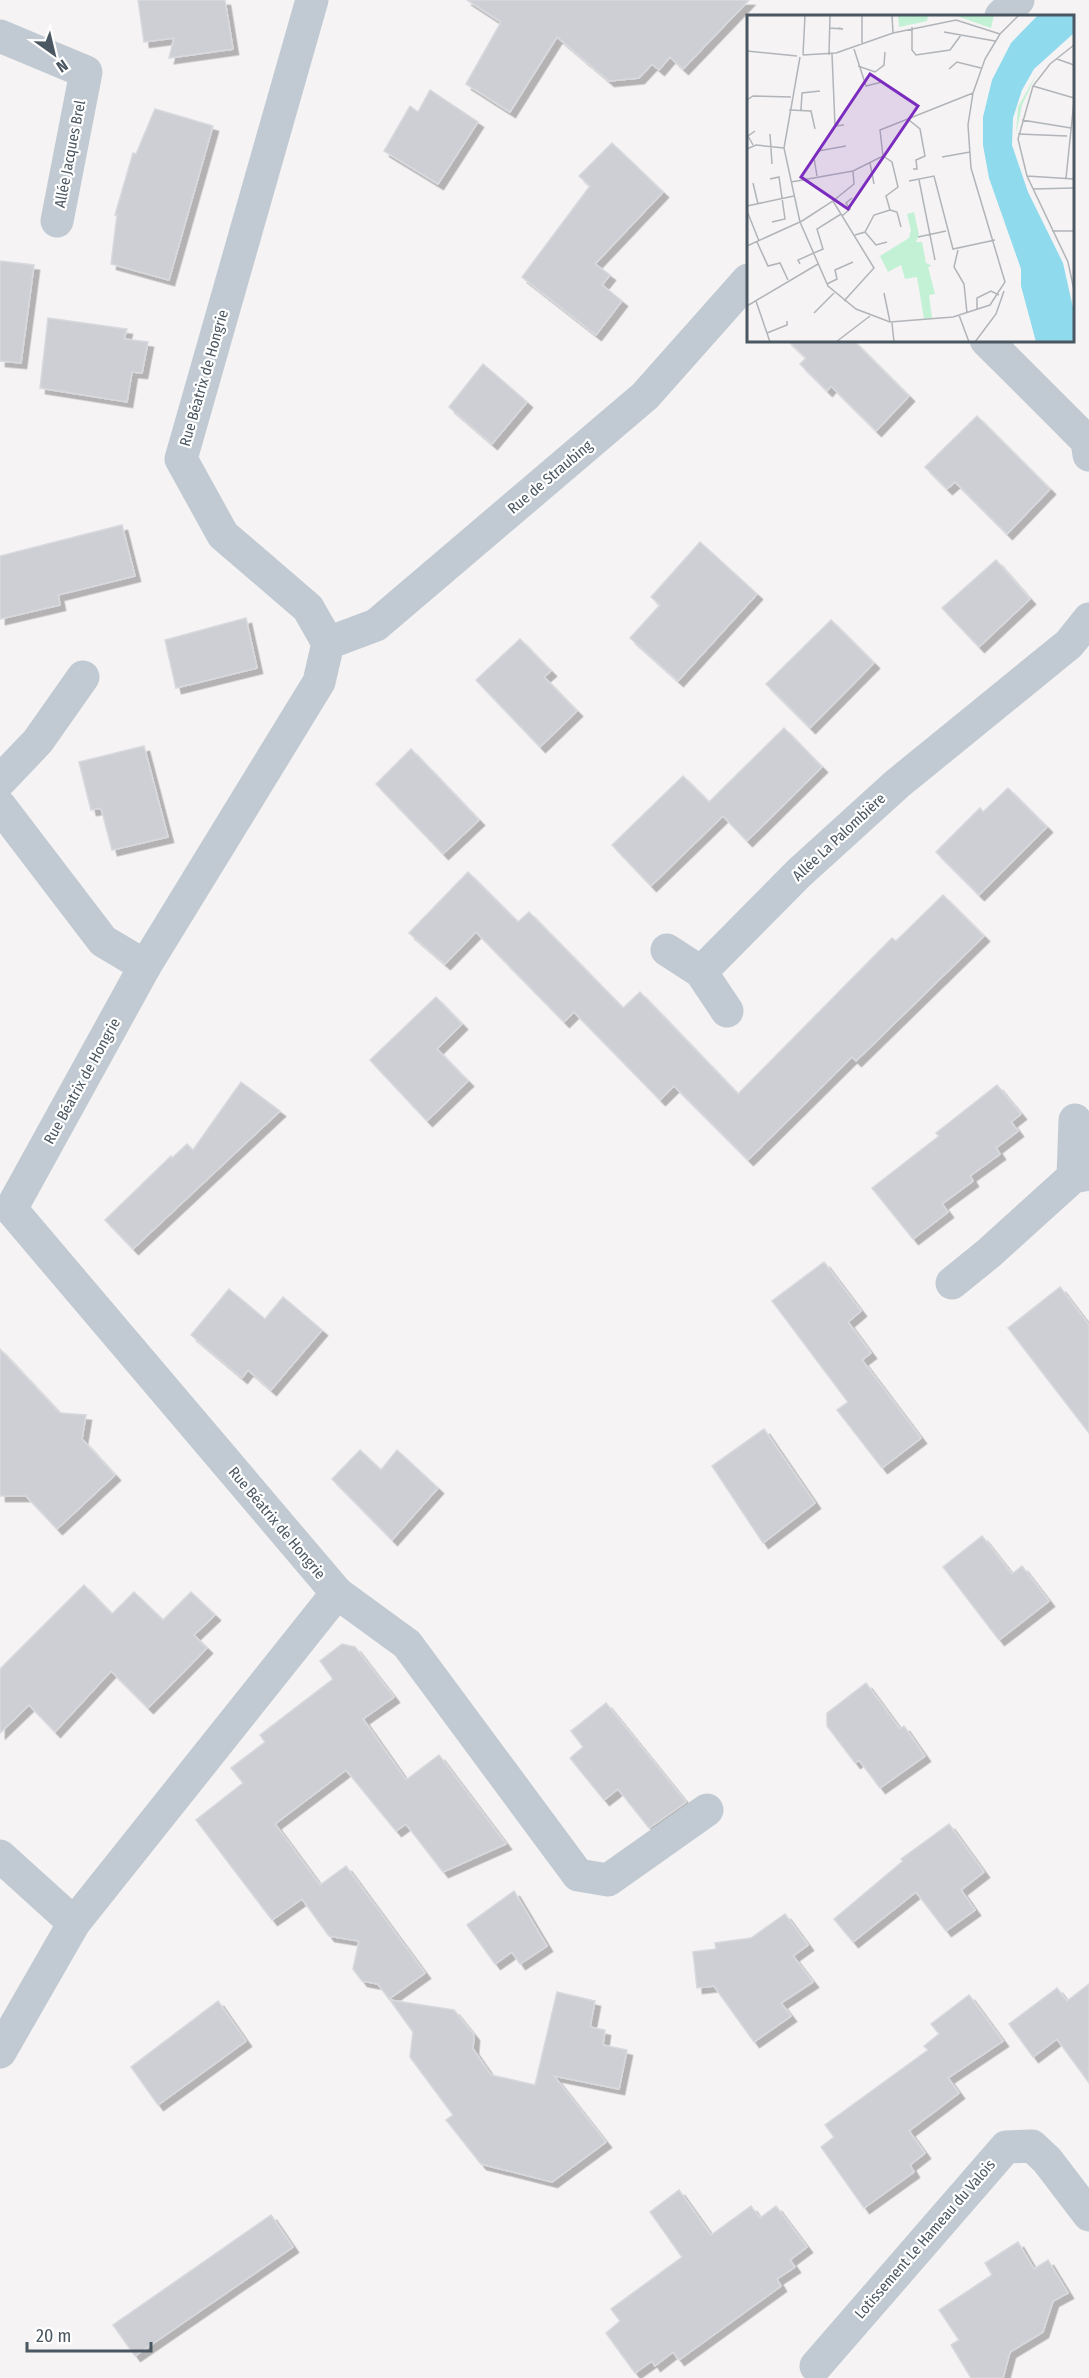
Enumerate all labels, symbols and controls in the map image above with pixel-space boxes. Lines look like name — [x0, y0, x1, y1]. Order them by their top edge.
inset map — [747, 15, 1074, 342]
north arrow — [24, 24, 84, 84]
text: N — [53, 55, 71, 77]
street label: Allée Jacques Brel — [51, 99, 89, 209]
street label: Rue Béatrix de Hongrie — [176, 308, 232, 448]
street label: Rue de Straubing — [504, 436, 596, 518]
street label: Allée La Palombière — [789, 789, 889, 885]
street label: Rue Béatrix de Hongrie — [40, 1015, 124, 1147]
street label: Rue Béatrix de Hongrie — [225, 1463, 329, 1583]
street label: Lotissement Le Hameau du Valois — [851, 2156, 999, 2322]
scale bar — [27, 2315, 152, 2353]
text: 20 m — [36, 2325, 71, 2347]

